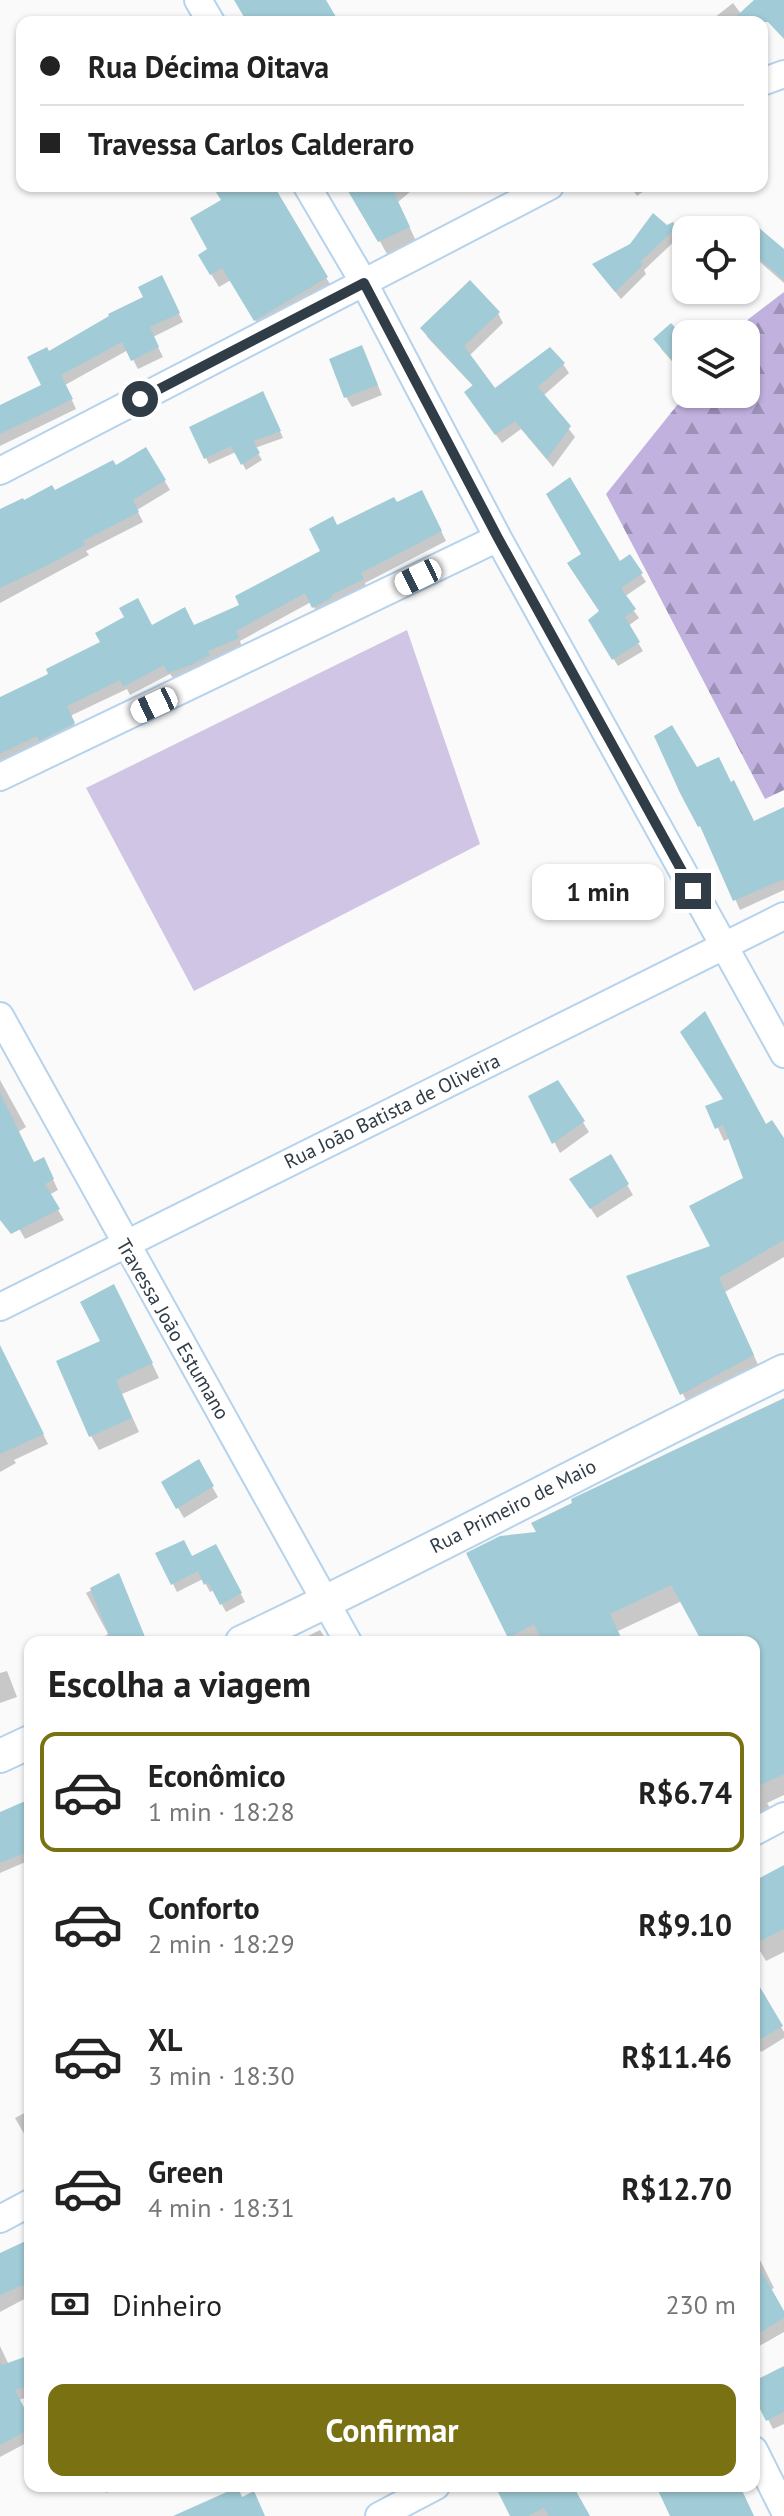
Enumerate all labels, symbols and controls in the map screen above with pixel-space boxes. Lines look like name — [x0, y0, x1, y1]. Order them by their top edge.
text: Rua Décima Oitava — [88, 47, 329, 86]
text: Travessa Carlos Calderaro — [88, 124, 414, 163]
map controls — [672, 216, 760, 408]
button: locate — [672, 216, 760, 304]
button: layers — [672, 320, 760, 408]
route start — [122, 381, 158, 417]
car — [391, 556, 445, 598]
car — [127, 684, 181, 726]
callout: 1 min — [533, 863, 665, 919]
route end — [675, 873, 711, 909]
text: 1 min — [566, 875, 630, 908]
street label: Rua João Batista de Oliveira — [280, 1047, 504, 1175]
street label: Travessa João Estumano — [111, 1234, 235, 1424]
street label: Rua Primeiro de Maio — [426, 1453, 600, 1559]
text: Escolha a viagem — [48, 1660, 311, 1707]
icon: car — [52, 1756, 124, 1828]
text: Econômico — [148, 1756, 286, 1795]
text: R$6.74 — [639, 1773, 732, 1812]
text: 1 min · 18:28 — [148, 1795, 295, 1828]
icon: car — [52, 1888, 124, 1960]
text: Conforto — [148, 1888, 260, 1927]
text: R$9.10 — [639, 1905, 732, 1944]
text: 2 min · 18:29 — [148, 1927, 295, 1960]
icon: car — [52, 2020, 124, 2092]
text: XL — [148, 2020, 182, 2059]
text: R$11.46 — [622, 2037, 732, 2076]
text: 3 min · 18:30 — [148, 2059, 295, 2092]
icon: car — [52, 2152, 124, 2224]
text: Green — [148, 2152, 223, 2191]
text: R$12.70 — [622, 2169, 732, 2208]
text: 4 min · 18:31 — [148, 2191, 295, 2224]
icon: cash — [48, 2282, 92, 2326]
text: Dinheiro — [112, 2285, 222, 2324]
text: 230 m — [665, 2288, 736, 2321]
button: Confirmar — [48, 2384, 736, 2476]

